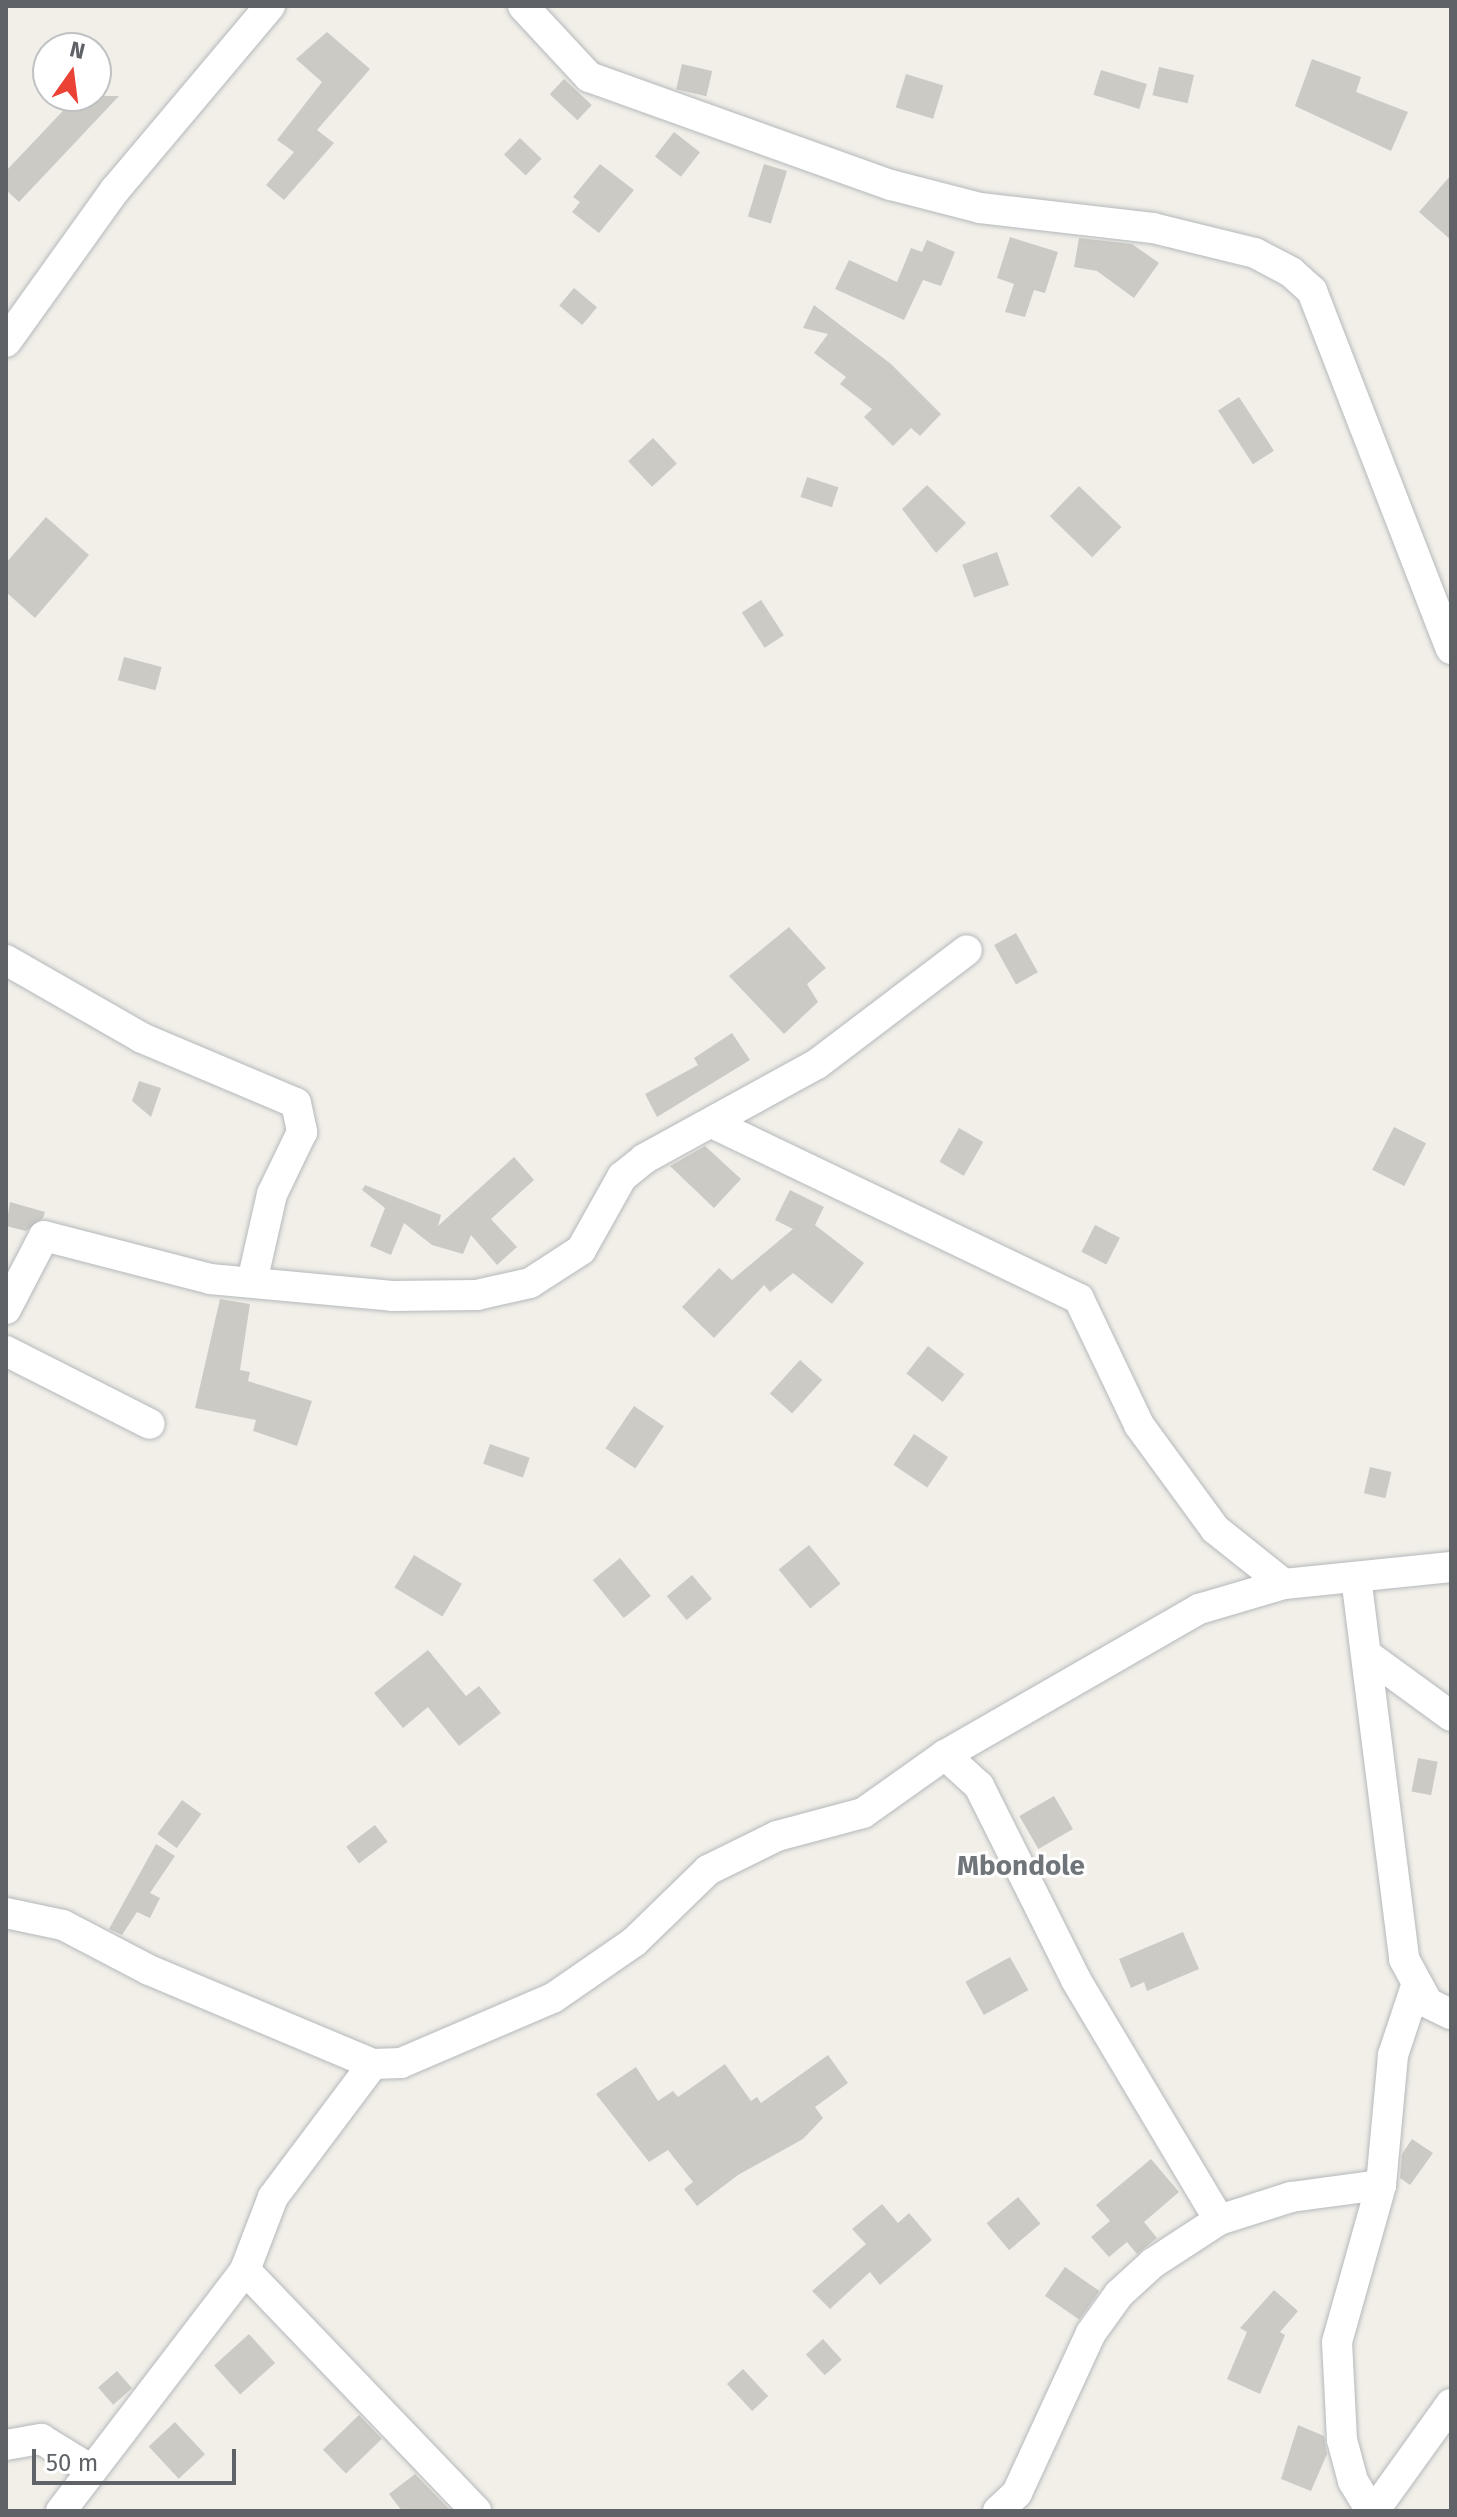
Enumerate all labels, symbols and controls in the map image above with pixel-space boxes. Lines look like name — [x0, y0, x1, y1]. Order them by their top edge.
north arrow — [32, 32, 112, 112]
text: N — [67, 35, 88, 65]
district label: Mbondole — [957, 1849, 1085, 1883]
scale bar — [36, 2433, 240, 2483]
text: 50 m — [46, 2449, 98, 2477]

